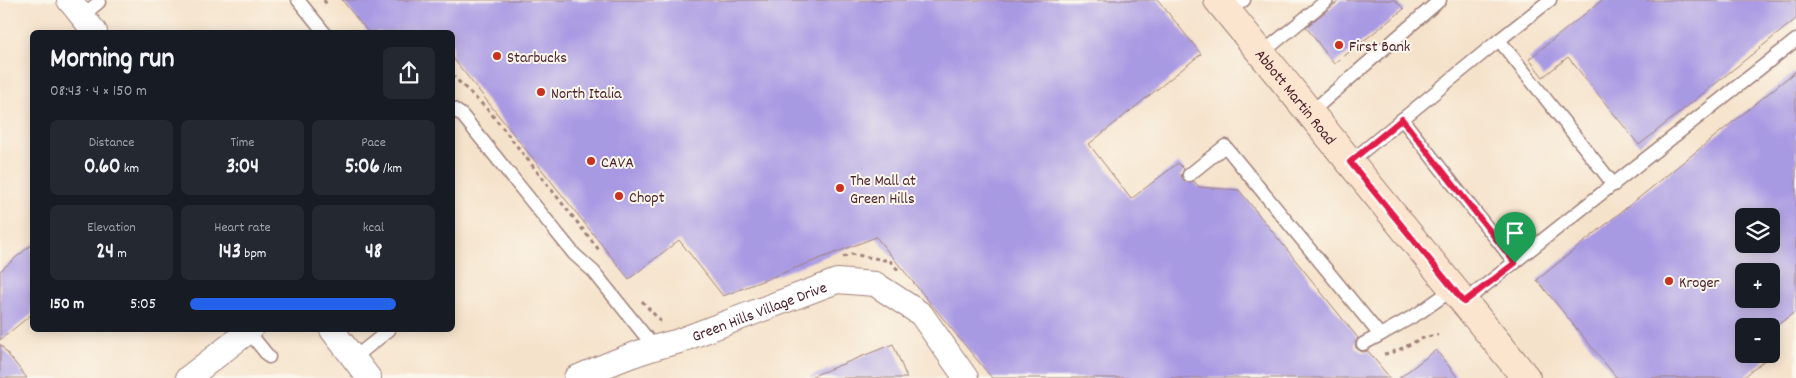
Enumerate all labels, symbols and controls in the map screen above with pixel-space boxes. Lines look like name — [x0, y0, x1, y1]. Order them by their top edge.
place label: First Bank — [1349, 36, 1410, 59]
marker: First Bank — [1333, 39, 1345, 51]
text: Morning run — [50, 41, 174, 81]
street label: Abbott Martin Road — [1248, 45, 1341, 151]
button: share — [383, 47, 435, 99]
place label: Starbucks — [507, 47, 567, 70]
marker: Starbucks — [491, 50, 503, 62]
text: 08:43 · 4 × 150 m — [50, 80, 147, 103]
place label: North Italia — [551, 83, 622, 106]
marker: North Italia — [535, 86, 547, 98]
text: Distance — [89, 133, 134, 153]
text: Time — [231, 133, 254, 153]
text: Pace — [361, 133, 386, 153]
place label: CAVA — [601, 152, 634, 175]
text: 0.60 — [84, 153, 121, 183]
text: 3:04 — [226, 153, 259, 183]
text: 5:06 — [345, 153, 380, 183]
marker: CAVA — [585, 155, 597, 167]
text: km — [121, 159, 139, 179]
text: /km — [380, 159, 402, 179]
place label: The Mall at Green Hills — [850, 170, 916, 211]
marker: The Mall at Green Hills — [834, 182, 846, 194]
place label: Chopt — [629, 187, 665, 210]
marker: Chopt — [613, 190, 625, 202]
map controls — [1735, 208, 1780, 363]
button: layers — [1735, 208, 1780, 253]
pin — [1494, 212, 1536, 263]
text: Elevation — [87, 218, 136, 238]
text: Heart rate — [214, 218, 271, 238]
text: kcal — [363, 218, 384, 238]
icon: arrive — [1501, 219, 1529, 247]
text: 24 — [96, 238, 114, 268]
text: 143 — [219, 238, 241, 268]
text: 48 — [365, 238, 382, 268]
text: m — [114, 244, 127, 264]
text: bpm — [241, 244, 266, 264]
button: + — [1735, 263, 1780, 308]
place label: Kroger — [1679, 272, 1719, 295]
marker: Kroger — [1663, 275, 1675, 287]
street label: Green Hills Village Drive — [689, 277, 831, 349]
text: 150 m — [50, 293, 84, 316]
text: 5:05 — [130, 293, 156, 316]
button: − — [1735, 318, 1780, 363]

